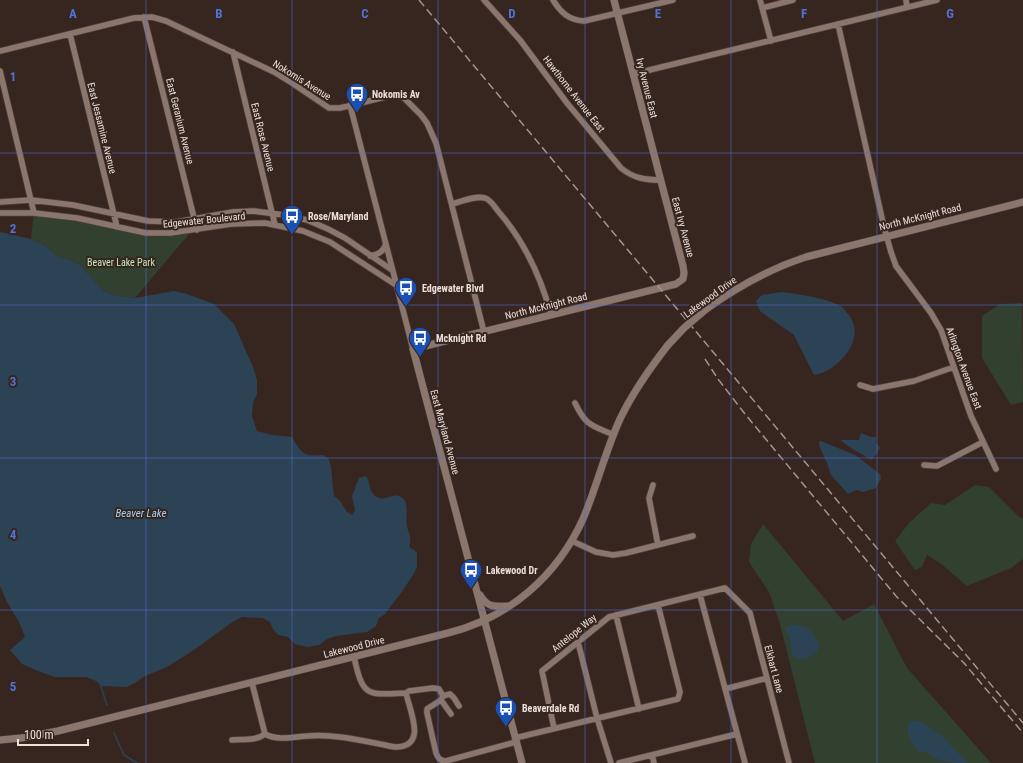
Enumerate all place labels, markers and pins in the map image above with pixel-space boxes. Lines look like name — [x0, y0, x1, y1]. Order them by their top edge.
bus stop icon: Nokomis Av — [344, 81, 370, 114]
place label: Nokomis Av — [372, 89, 420, 100]
bus stop icon: Rose/Maryland — [279, 203, 305, 236]
place label: Rose/Maryland — [308, 211, 368, 222]
bus stop icon: Edgewater Blvd — [393, 275, 419, 308]
place label: Edgewater Blvd — [422, 283, 484, 294]
bus stop icon: Mcknight Rd — [407, 325, 433, 358]
place label: Mcknight Rd — [436, 333, 486, 344]
bus stop icon: Lakewood Dr — [458, 557, 484, 590]
place label: Lakewood Dr — [486, 565, 538, 576]
bus stop icon: Beaverdale Rd — [493, 695, 519, 728]
place label: Beaverdale Rd — [522, 703, 579, 714]

